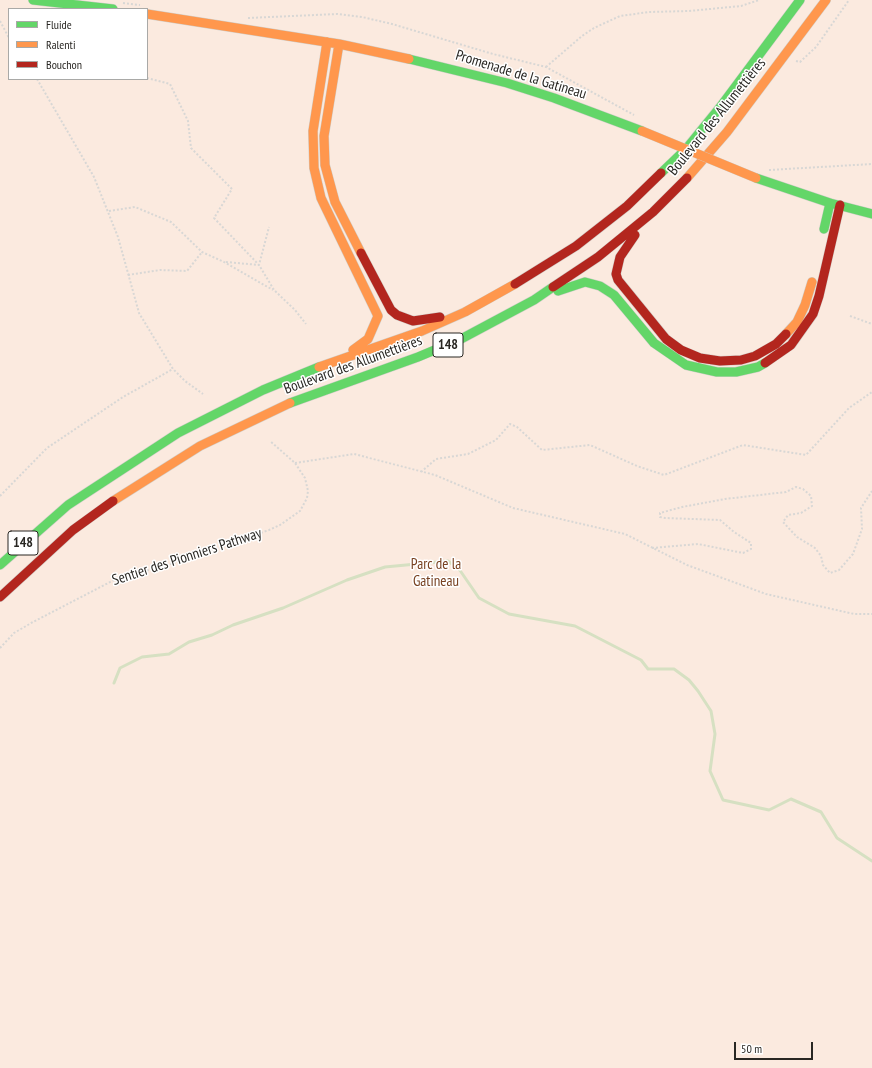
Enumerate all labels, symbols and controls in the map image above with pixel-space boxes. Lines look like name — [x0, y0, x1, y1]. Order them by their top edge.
legend — [8, 8, 148, 80]
text: Fluide — [46, 17, 72, 32]
text: Ralenti — [46, 37, 75, 52]
street label: Promenade de la Gatineau — [453, 47, 589, 103]
street label: Boulevard des Allumettières — [664, 55, 770, 179]
text: Bouchon — [46, 57, 82, 72]
street label: Boulevard des Allumettières — [281, 332, 425, 398]
road number: 148 — [433, 333, 463, 357]
street label: Sentier des Pionniers Pathway — [110, 524, 264, 590]
road number: 148 — [8, 531, 38, 555]
park label: Parc de la Gatineau — [411, 556, 461, 591]
scale bar — [736, 1034, 815, 1060]
text: 50 m — [741, 1041, 762, 1056]

